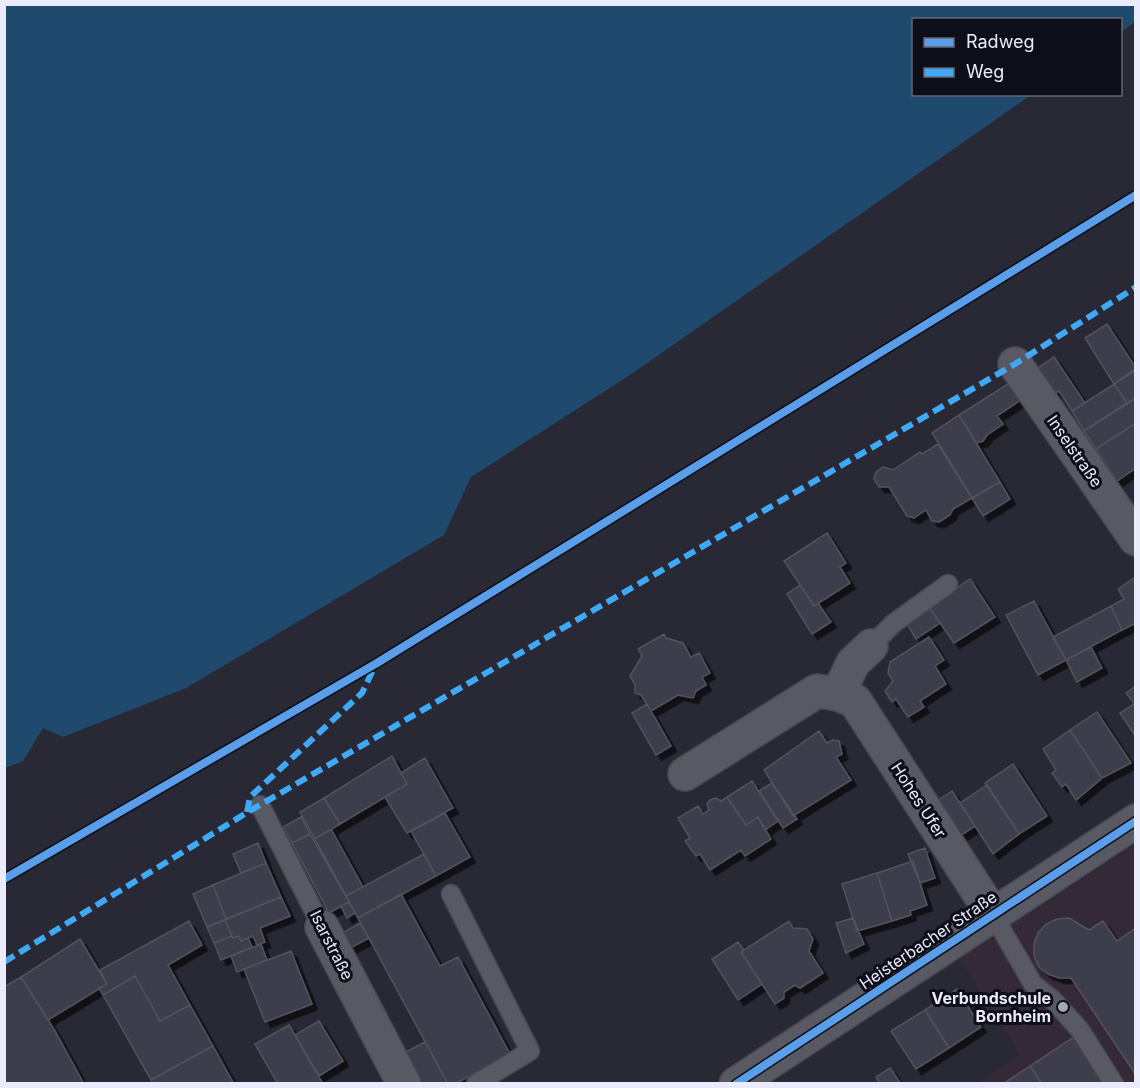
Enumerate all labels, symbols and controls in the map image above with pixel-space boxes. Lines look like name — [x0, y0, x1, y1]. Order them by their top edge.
legend — [912, 18, 1122, 96]
text: Radweg — [966, 31, 1035, 52]
text: Weg — [966, 61, 1004, 82]
street label: Inselstraße — [1043, 411, 1107, 491]
street label: Hohes Ufer — [887, 759, 951, 841]
street label: Heisterbacher Straße — [856, 887, 1000, 993]
street label: Isarstraße — [306, 907, 358, 983]
place label: Verbundschule Bornheim — [931, 988, 1051, 1026]
marker: Verbundschule Bornheim — [1056, 1000, 1070, 1014]

